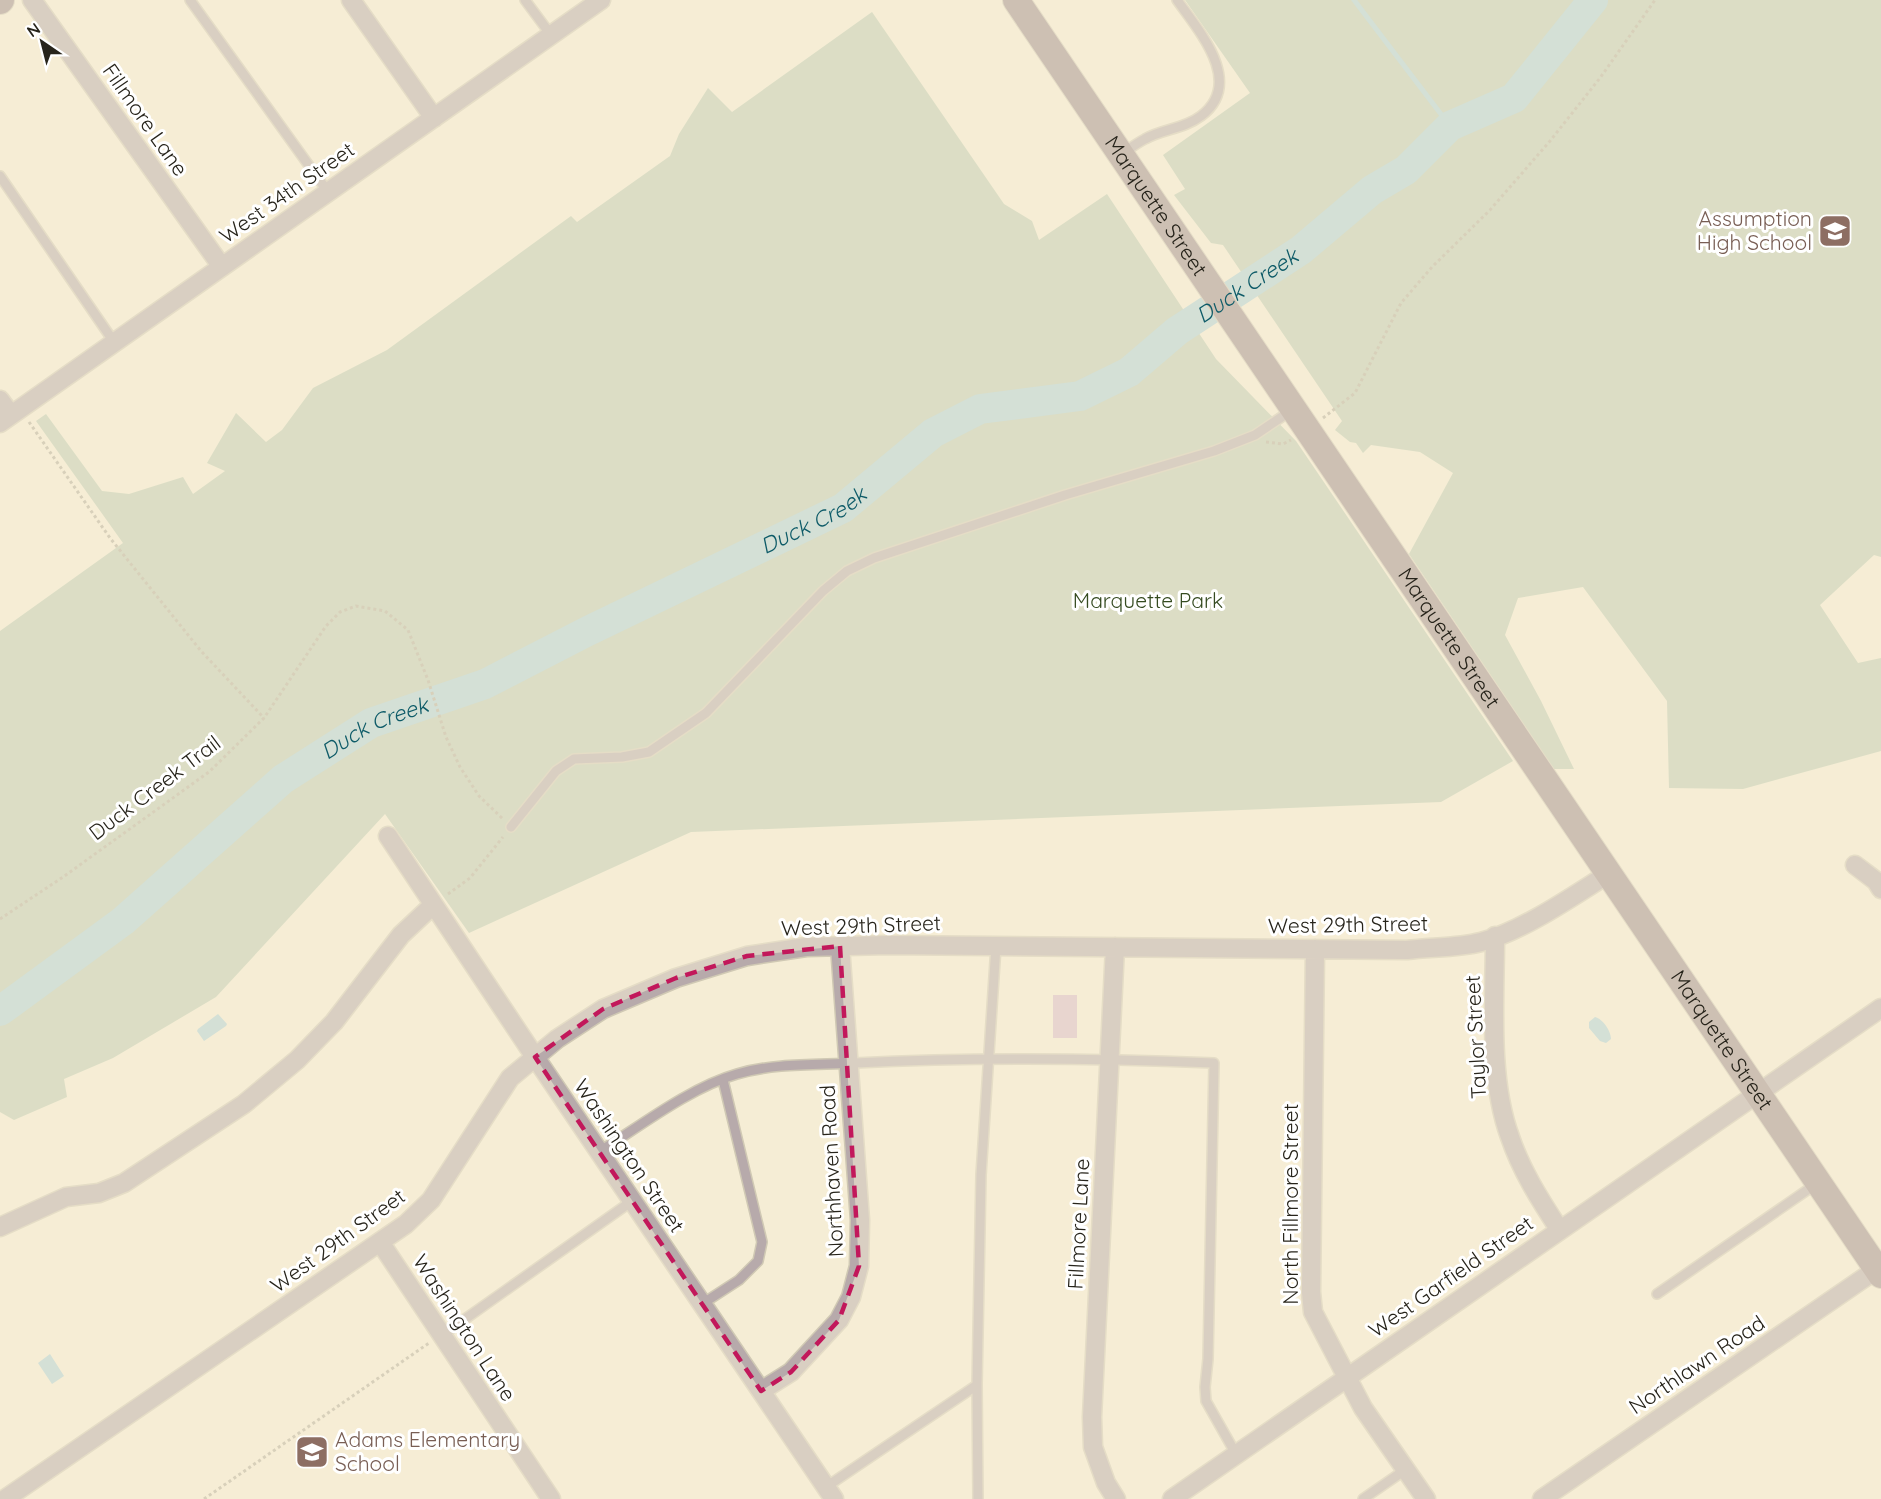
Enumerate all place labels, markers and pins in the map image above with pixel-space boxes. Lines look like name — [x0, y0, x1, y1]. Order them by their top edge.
place label: Assumption High School — [1697, 205, 1812, 255]
school or university icon: Assumption High School — [1817, 213, 1853, 249]
place label: Adams Elementary School — [335, 1426, 520, 1476]
school or university icon: Adams Elementary School — [294, 1434, 330, 1470]

